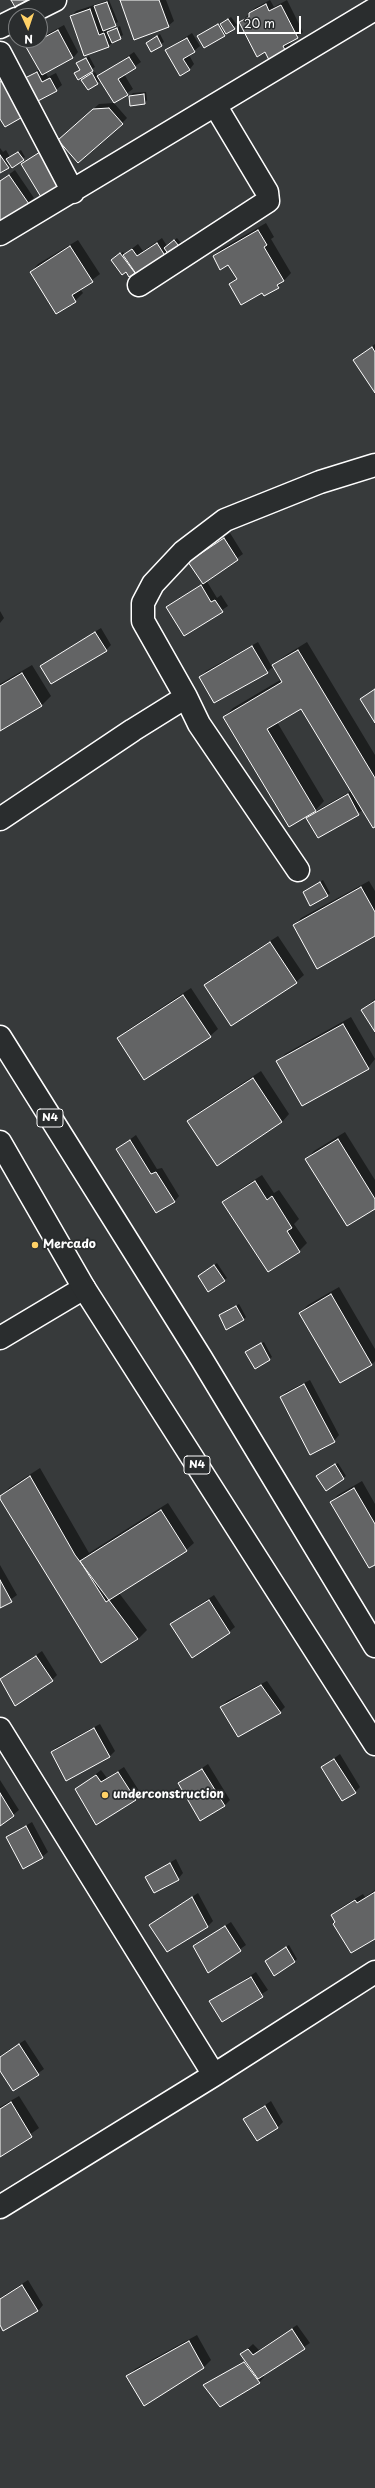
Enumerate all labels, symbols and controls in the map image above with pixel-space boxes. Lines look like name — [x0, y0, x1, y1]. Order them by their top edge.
north arrow — [8, 8, 48, 48]
scale bar — [239, 8, 303, 34]
text: 20 m — [244, 14, 275, 32]
text: N — [24, 31, 33, 48]
road number: N4 — [37, 1109, 63, 1127]
place label: Mercado — [43, 1238, 96, 1252]
marker: Mercado — [30, 1240, 40, 1250]
road number: N4 — [184, 1456, 210, 1474]
place label: underconstruction — [113, 1788, 224, 1802]
marker: underconstruction — [100, 1790, 110, 1800]

